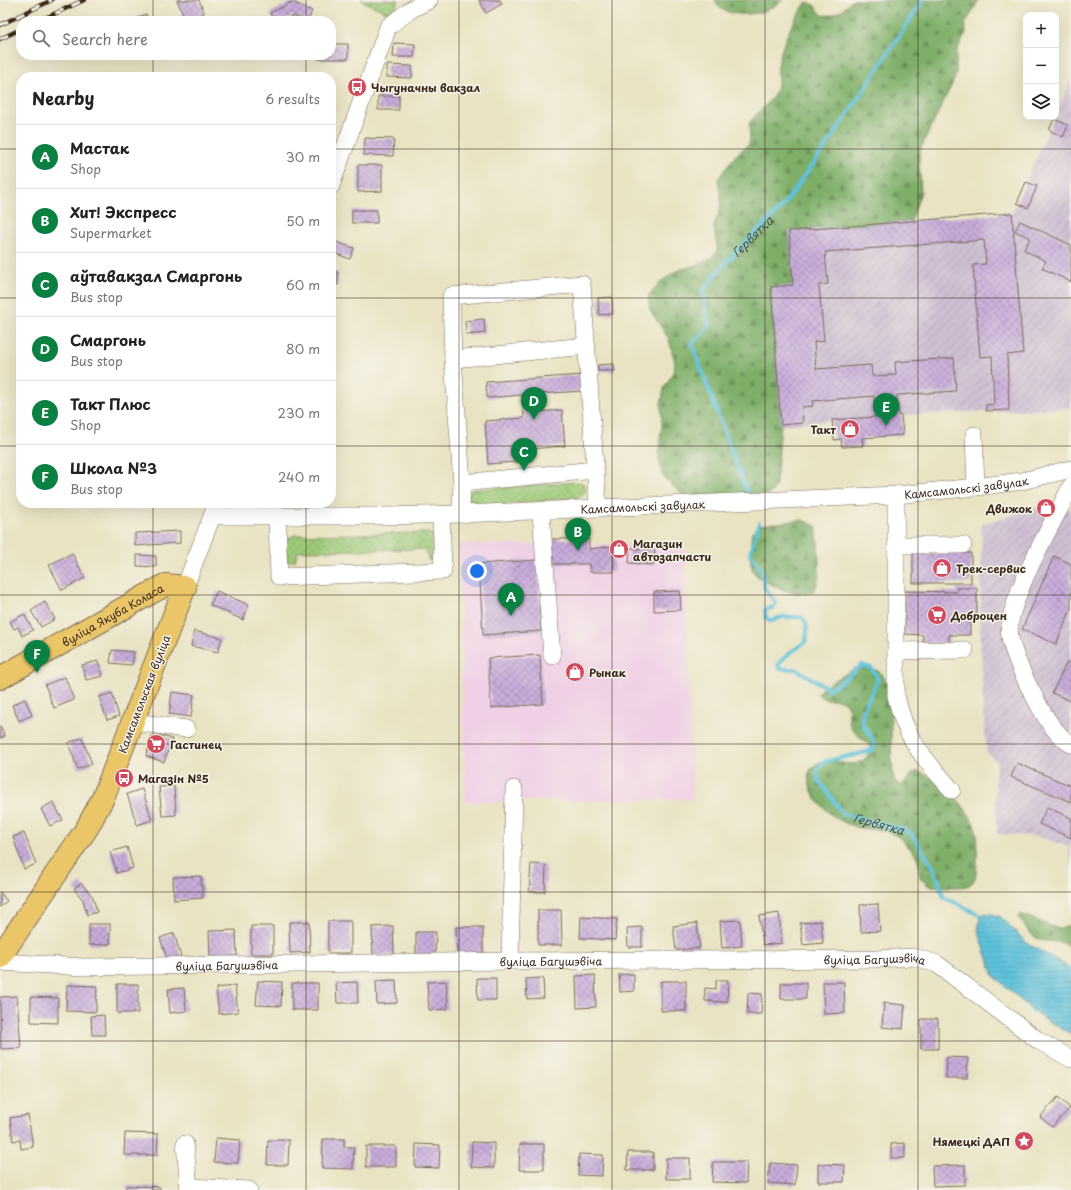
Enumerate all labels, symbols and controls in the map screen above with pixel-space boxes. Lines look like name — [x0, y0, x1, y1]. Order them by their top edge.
map controls — [1023, 12, 1059, 120]
button: + — [1023, 12, 1059, 48]
search box — [16, 16, 336, 60]
icon: search — [30, 27, 52, 49]
text: Search here — [62, 27, 148, 50]
button: − — [1023, 48, 1059, 84]
bus stop icon: Чыгуначны вакзал — [346, 76, 368, 98]
place label: Чыгуначны вакзал — [371, 79, 481, 96]
button: layers — [1023, 84, 1059, 120]
text: Nearby — [32, 85, 94, 111]
text: 6 results — [265, 89, 320, 108]
text: Мастак — [70, 136, 129, 159]
text: A — [40, 147, 50, 166]
text: 30 m — [286, 147, 320, 166]
text: Shop — [70, 159, 101, 178]
text: Хит! Экспресс — [70, 200, 177, 223]
text: B — [41, 211, 49, 230]
text: 50 m — [286, 211, 320, 230]
water label: Гервятка — [727, 211, 778, 261]
text: Supermarket — [70, 223, 152, 242]
text: аўтавакзал Смаргонь — [70, 264, 242, 287]
text: C — [40, 275, 50, 294]
text: 60 m — [286, 275, 320, 294]
text: Bus stop — [70, 287, 123, 306]
text: Смаргонь — [70, 328, 146, 351]
text: D — [40, 339, 50, 358]
text: 80 m — [286, 339, 320, 358]
text: Bus stop — [70, 351, 123, 370]
pin: D — [521, 387, 547, 420]
text: Такт Плюс — [70, 392, 151, 415]
pin: E — [873, 393, 899, 426]
text: E — [41, 403, 49, 422]
text: 230 m — [278, 403, 320, 422]
text: Shop — [70, 415, 101, 434]
shop icon: Такт — [839, 418, 861, 440]
place label: Такт — [811, 421, 836, 438]
pin: C — [511, 438, 537, 471]
text: Школа №3 — [70, 456, 157, 479]
text: F — [41, 467, 49, 486]
text: 240 m — [278, 467, 320, 486]
street label: Камсамольскі завулак — [903, 471, 1030, 503]
text: Bus stop — [70, 479, 123, 498]
street label: Камсамольскі завулак — [580, 495, 706, 517]
shop icon: Движок — [1035, 497, 1057, 519]
place label: Движок — [985, 500, 1033, 517]
pin: B — [565, 518, 591, 551]
place label: Магазин автозапчасти — [633, 535, 712, 565]
shop icon: Магазин автозапчасти — [608, 538, 630, 560]
shop icon: Трек-сервис — [931, 557, 953, 579]
place label: Трек-сервис — [956, 560, 1026, 577]
your location — [467, 561, 487, 581]
street label: вуліца Якуба Коласа — [58, 579, 167, 650]
pin: A — [498, 583, 524, 616]
supermarket icon: Доброцен — [926, 604, 948, 626]
place label: Доброцен — [950, 607, 1007, 624]
street label: Камсамольская вуліца — [114, 632, 175, 756]
pin: F — [24, 640, 50, 673]
shop icon: Рынак — [564, 661, 586, 683]
place label: Рынак — [589, 664, 627, 681]
supermarket icon: Гастинец — [145, 733, 167, 755]
place label: Гастинец — [170, 736, 222, 753]
bus stop icon: Магазін №5 — [113, 767, 135, 789]
place label: Магазін №5 — [138, 770, 209, 787]
water label: Гервятка — [851, 808, 907, 839]
street label: вуліца Багушэвіча — [823, 949, 928, 969]
street label: вуліца Багушэвіча — [499, 952, 603, 970]
street label: вуліца Багушэвіча — [175, 956, 279, 974]
place icon: Нямецкі ДАП — [1013, 1130, 1035, 1152]
place label: Нямецкі ДАП — [932, 1133, 1010, 1150]

